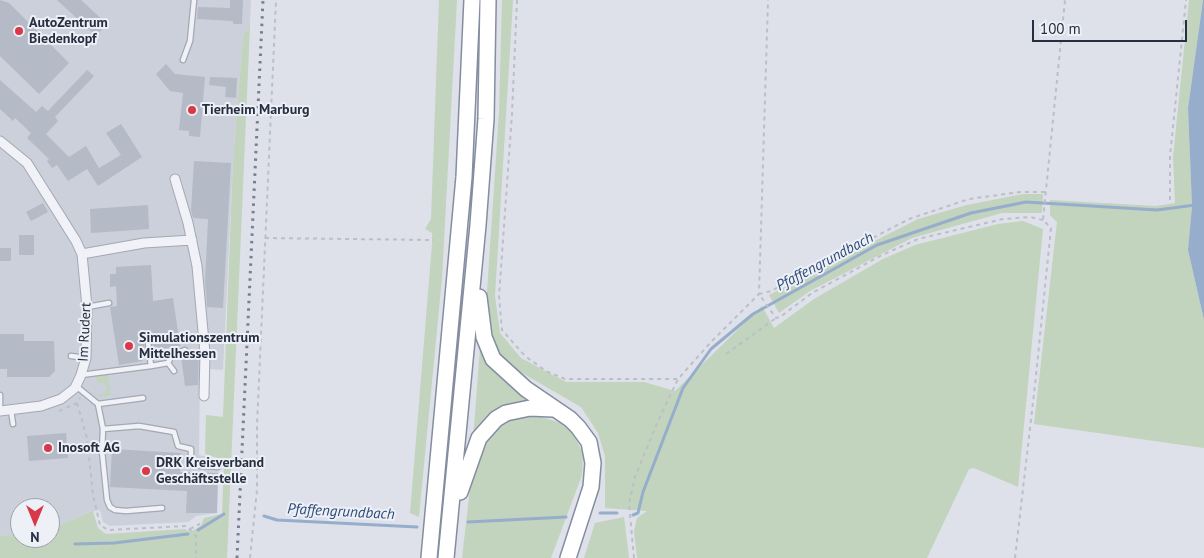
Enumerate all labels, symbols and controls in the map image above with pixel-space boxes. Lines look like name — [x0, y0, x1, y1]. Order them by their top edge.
scale bar — [1034, 10, 1189, 42]
place label: AutoZentrum Biedenkopf — [29, 15, 108, 48]
text: 100 m — [1040, 19, 1081, 38]
marker: AutoZentrum Biedenkopf — [13, 25, 25, 37]
place label: Tierheim Marburg — [202, 102, 310, 118]
marker: Tierheim Marburg — [186, 104, 198, 116]
water label: Pfaffengrundbach — [773, 229, 877, 295]
street label: Im Rudert — [75, 302, 95, 362]
place label: Simulationszentrum Mittelhessen — [139, 330, 259, 362]
marker: Simulationszentrum Mittelhessen — [123, 340, 135, 352]
place label: Inosoft AG — [58, 440, 120, 456]
marker: Inosoft AG — [42, 442, 54, 454]
place label: DRK Kreisverband Geschäftsstelle — [156, 455, 264, 488]
marker: DRK Kreisverband Geschäftsstelle — [140, 465, 152, 477]
north arrow — [10, 498, 60, 548]
water label: Pfaffengrundbach — [287, 500, 395, 524]
text: N — [30, 528, 40, 546]

